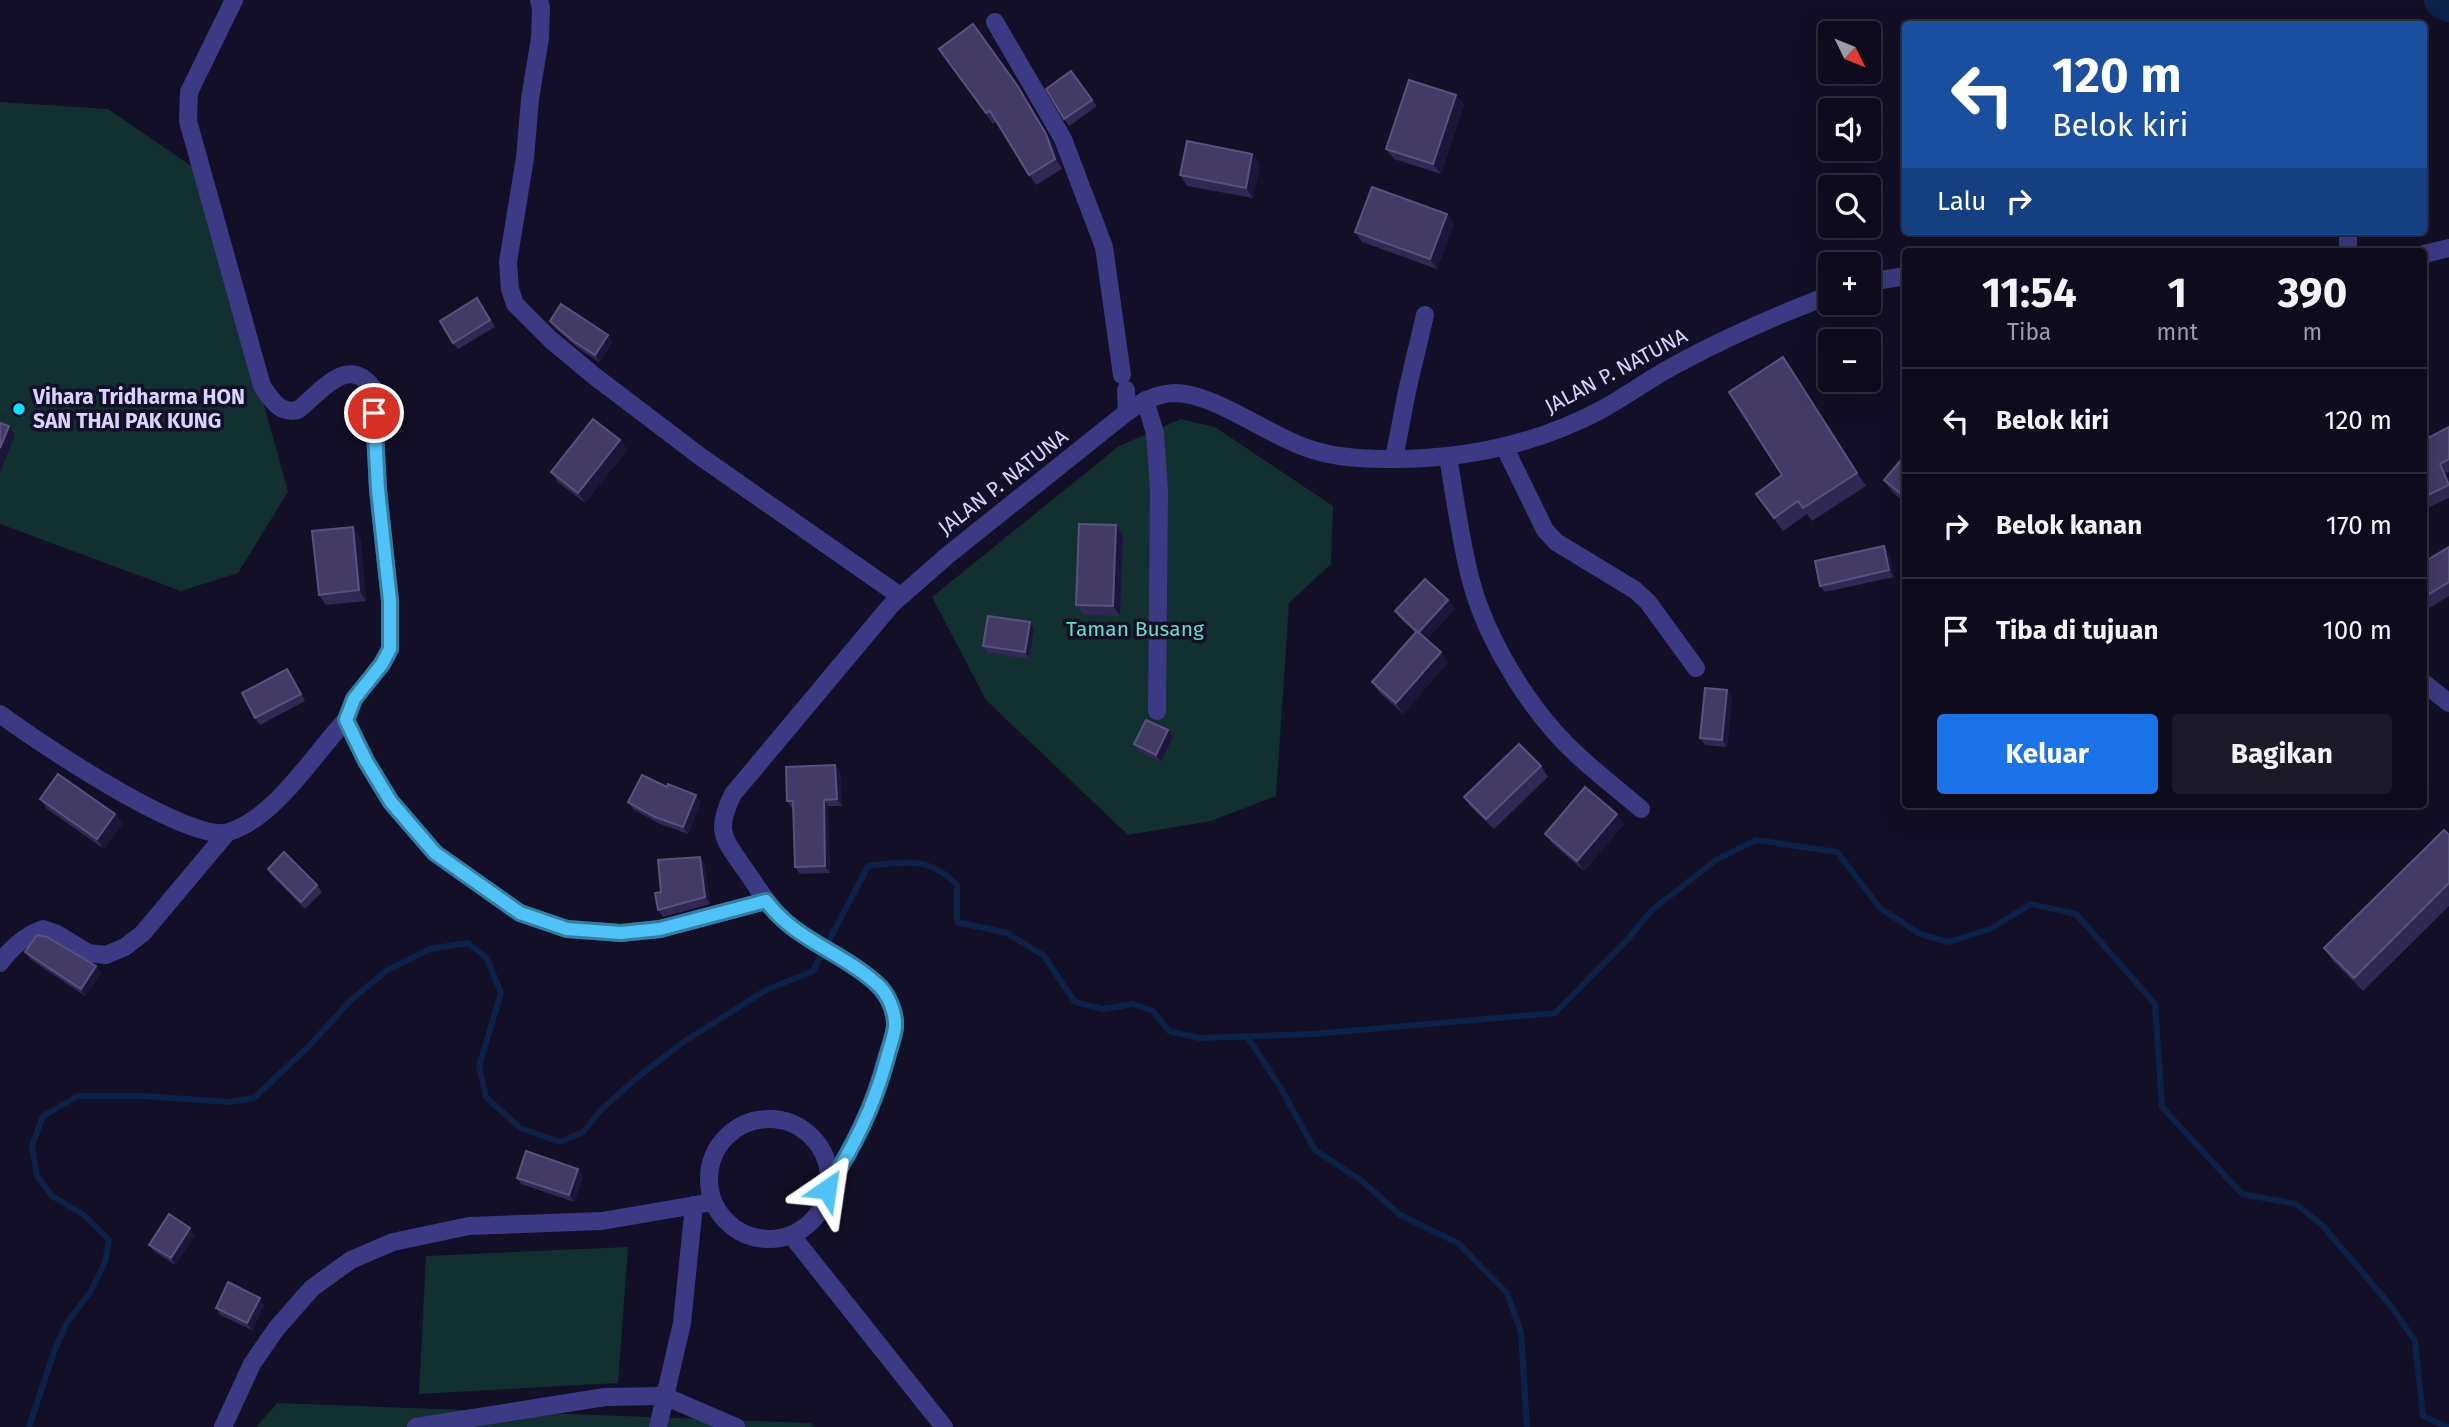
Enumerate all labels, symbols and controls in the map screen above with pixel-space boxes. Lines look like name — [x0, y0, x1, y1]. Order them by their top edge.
north arrow — [1818, 21, 1881, 84]
map controls — [1818, 21, 1881, 392]
text: 120 m — [2052, 46, 2182, 105]
icon: left — [1937, 49, 2028, 140]
button: sound — [1818, 98, 1881, 161]
text: Belok kiri — [2052, 106, 2188, 144]
button: search — [1818, 175, 1881, 238]
icon: right — [2000, 182, 2038, 220]
text: Lalu — [1937, 186, 1986, 217]
button: + — [1818, 252, 1881, 315]
text: 11:54 — [1982, 268, 2077, 318]
text: 1 — [2167, 268, 2187, 318]
text: 390 — [2278, 268, 2347, 318]
text: Tiba — [2007, 318, 2051, 346]
text: mnt — [2156, 318, 2198, 346]
text: m — [2303, 318, 2322, 346]
street label: JALAN P. NATUNA — [1540, 323, 1692, 419]
button: − — [1818, 329, 1881, 392]
pin — [344, 383, 404, 443]
place label: Vihara Tridharma HON SAN THAI PAK KUNG — [32, 384, 245, 434]
icon: arrive — [355, 394, 393, 432]
marker: Vihara Tridharma HON SAN THAI PAK KUNG — [11, 401, 27, 417]
icon: left — [1937, 402, 1975, 440]
text: Belok kiri — [1996, 405, 2109, 436]
text: 120 m — [2324, 405, 2392, 436]
street label: JALAN P. NATUNA — [933, 423, 1073, 541]
icon: right — [1937, 507, 1975, 545]
text: Belok kanan — [1996, 510, 2142, 541]
text: 170 m — [2326, 510, 2392, 541]
icon: arrive — [1937, 612, 1975, 650]
text: Tiba di tujuan — [1996, 615, 2158, 646]
text: 100 m — [2323, 615, 2392, 646]
park label: Taman Busang — [1066, 616, 1204, 642]
button: Keluar — [1937, 714, 2158, 794]
button: Bagikan — [2172, 714, 2392, 794]
position arrow — [790, 1152, 864, 1226]

